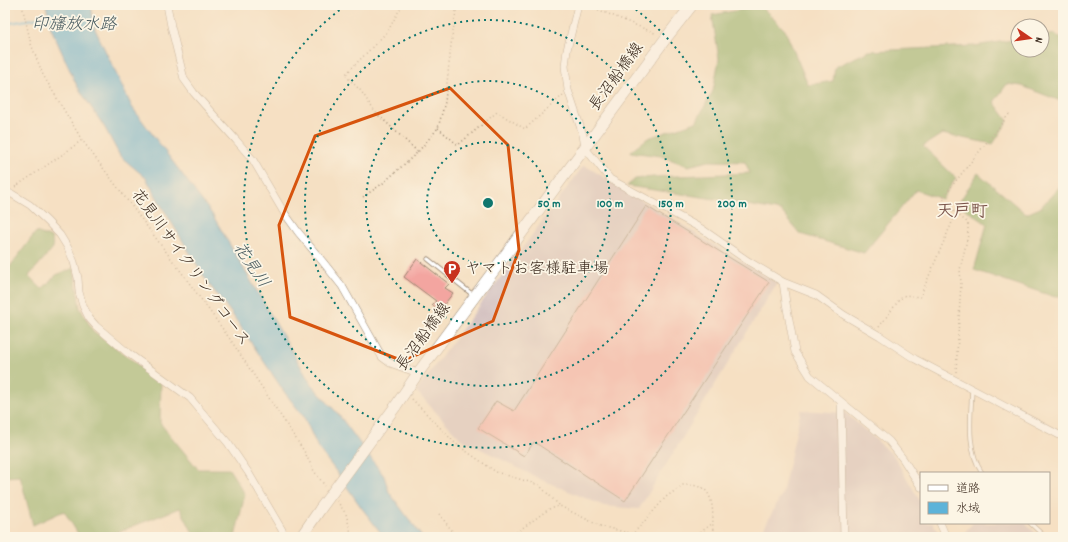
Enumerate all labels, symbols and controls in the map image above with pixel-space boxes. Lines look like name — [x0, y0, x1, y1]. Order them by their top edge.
water label: 印旛放水路 — [32, 14, 117, 38]
north arrow — [1010, 18, 1050, 58]
text: N — [1029, 35, 1046, 45]
street label: 長沼船橋線 — [584, 38, 650, 116]
street label: 花見川サイクリングコース — [125, 185, 255, 351]
centre of rings — [481, 196, 495, 210]
text: 50 m — [537, 196, 561, 213]
text: 100 m — [597, 196, 623, 213]
text: 150 m — [658, 196, 684, 213]
text: 200 m — [717, 196, 747, 213]
district label: 天戸町 — [937, 201, 988, 225]
water label: 花見川 — [226, 238, 274, 294]
place label: ヤマトお客様駐車場 — [465, 258, 609, 281]
parking icon: ヤマトお客様駐車場 — [442, 259, 462, 284]
street label: 長沼船橋線 — [391, 298, 457, 376]
legend — [920, 472, 1050, 524]
text: 道路 — [956, 481, 980, 498]
text: 水域 — [956, 501, 980, 518]

